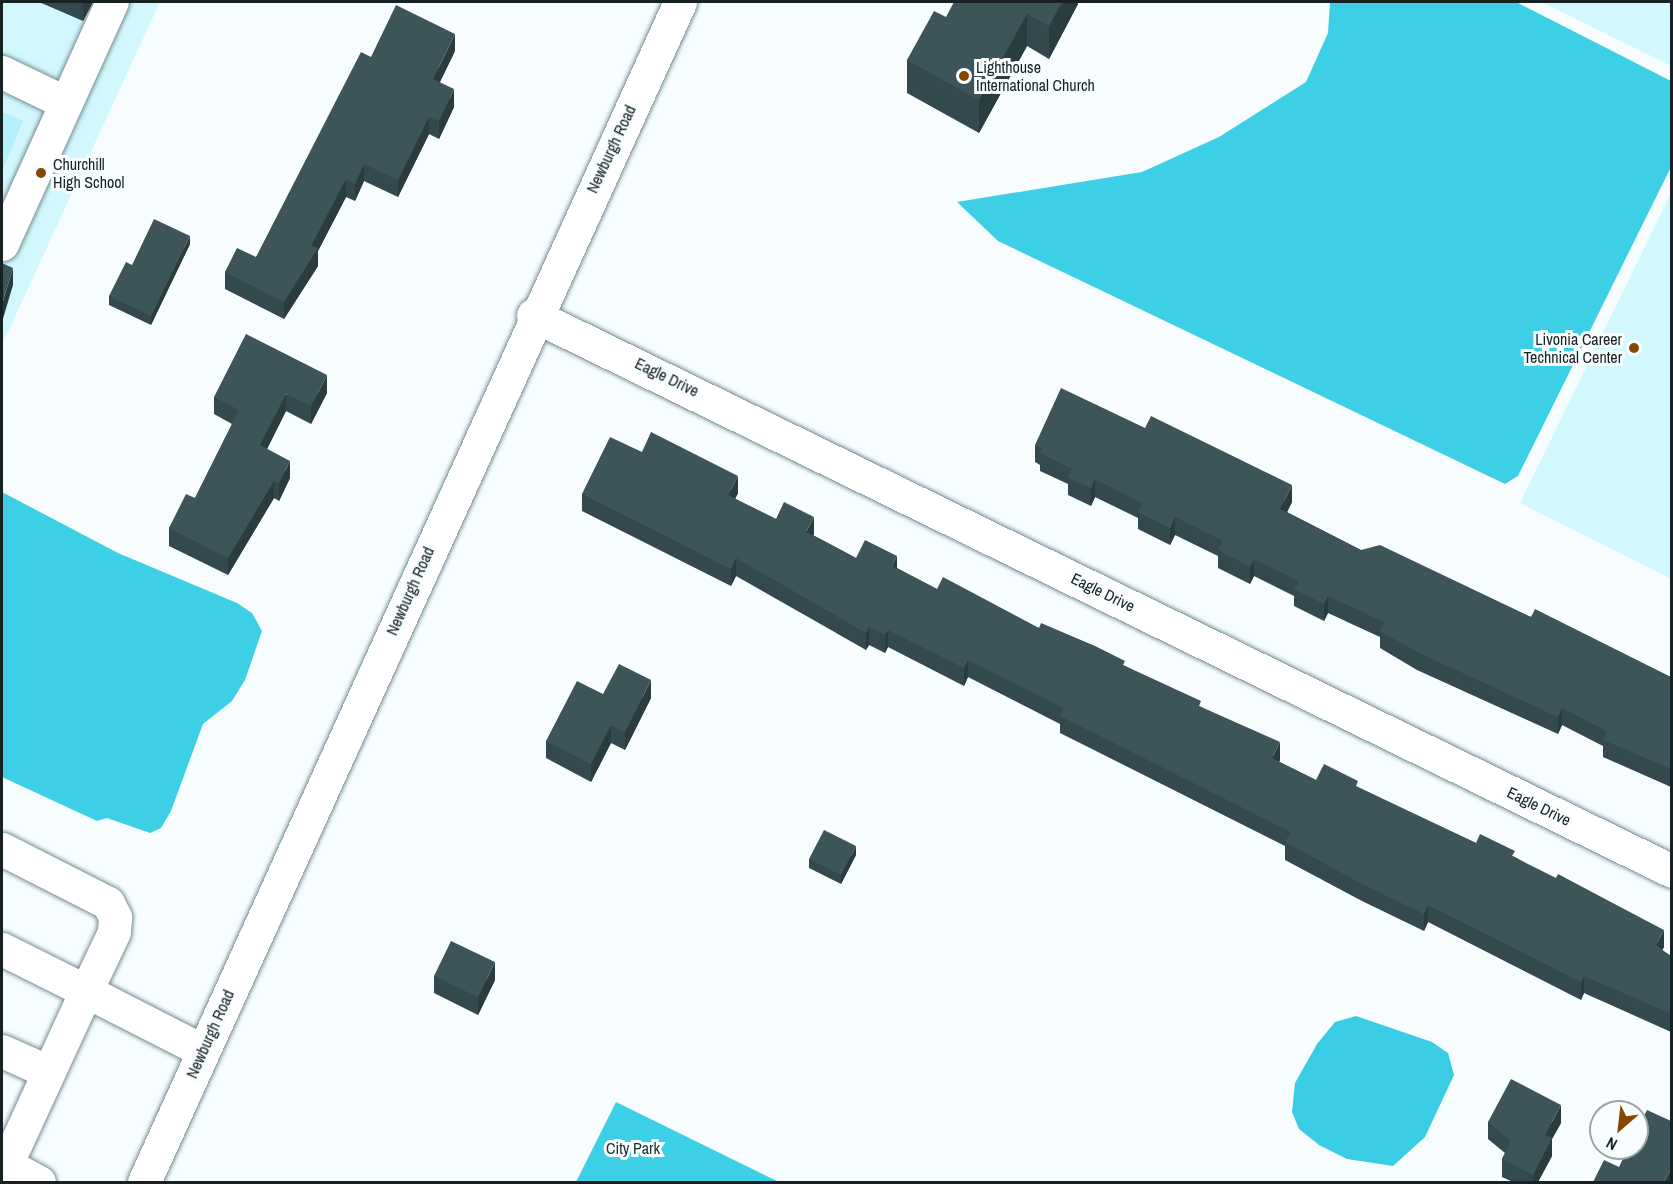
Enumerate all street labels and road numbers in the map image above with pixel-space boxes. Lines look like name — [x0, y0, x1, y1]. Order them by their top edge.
street label: Newburgh Road — [582, 102, 640, 196]
street label: Eagle Drive — [632, 353, 702, 401]
street label: Newburgh Road — [382, 544, 438, 638]
street label: Eagle Drive — [1068, 568, 1138, 616]
street label: Eagle Drive — [1504, 782, 1574, 830]
street label: Newburgh Road — [182, 987, 238, 1081]

